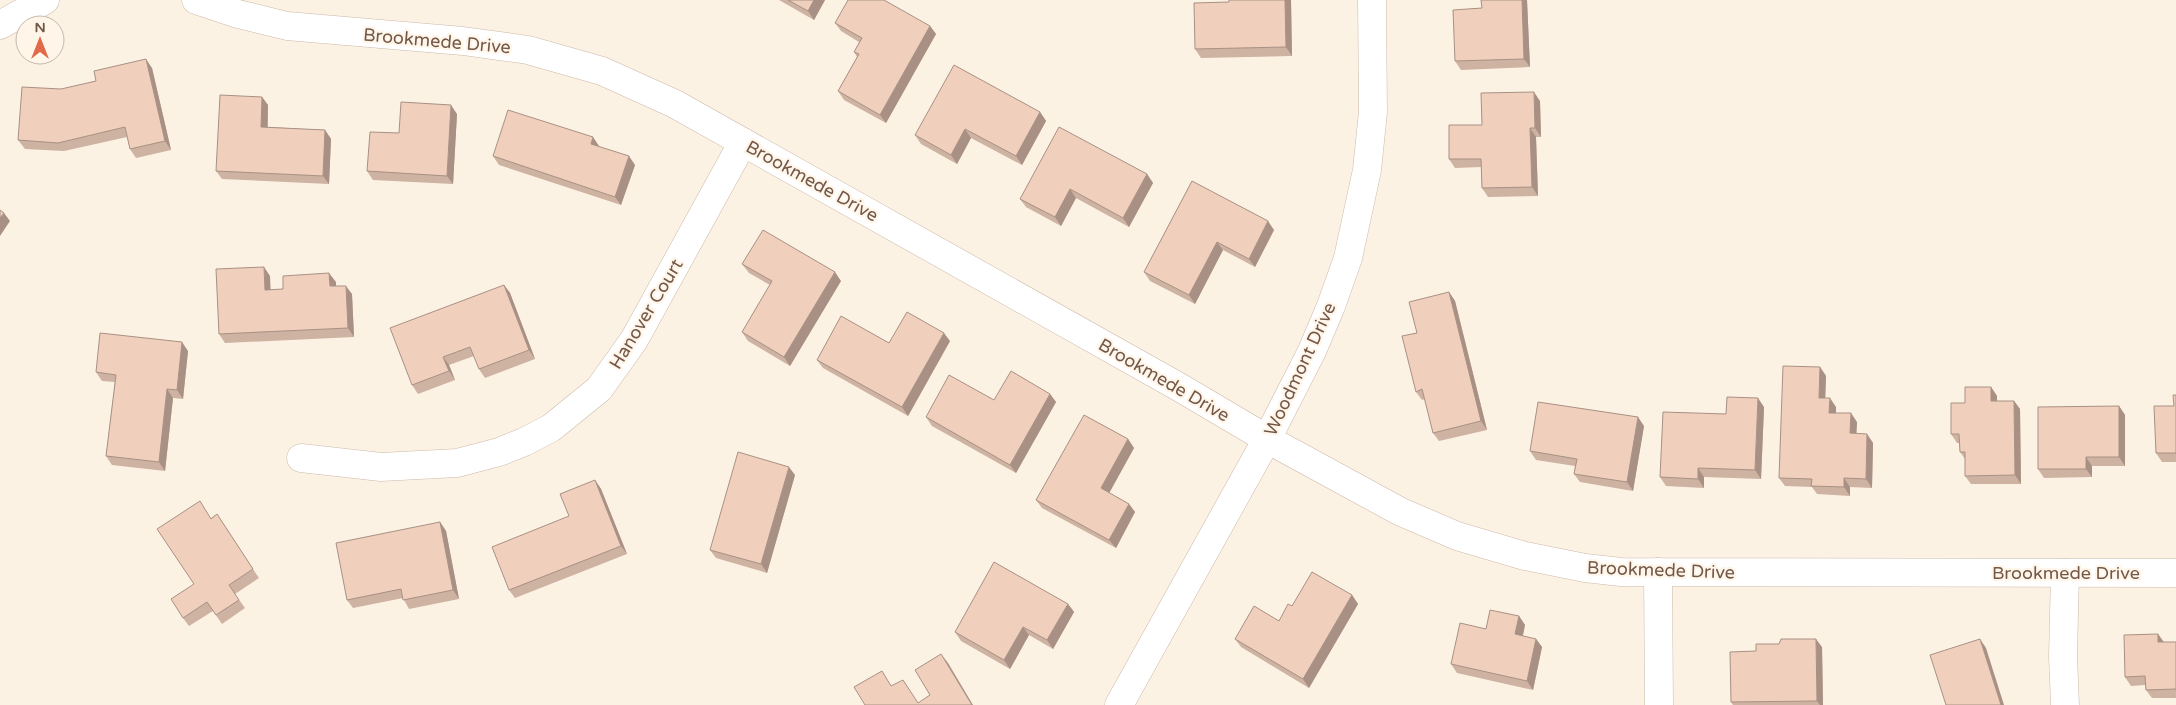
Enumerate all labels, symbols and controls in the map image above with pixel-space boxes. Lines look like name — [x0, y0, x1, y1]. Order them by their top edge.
north arrow — [15, 15, 65, 65]
text: N — [34, 19, 46, 36]
street label: Brookmede Drive — [362, 24, 512, 58]
street label: Brookmede Drive — [742, 136, 882, 226]
street label: Hanover Court — [604, 255, 688, 373]
street label: Woodmont Drive — [1259, 299, 1341, 439]
street label: Brookmede Drive — [1094, 333, 1234, 427]
street label: Brookmede Drive — [1587, 556, 1735, 584]
street label: Brookmede Drive — [1992, 562, 2140, 584]

